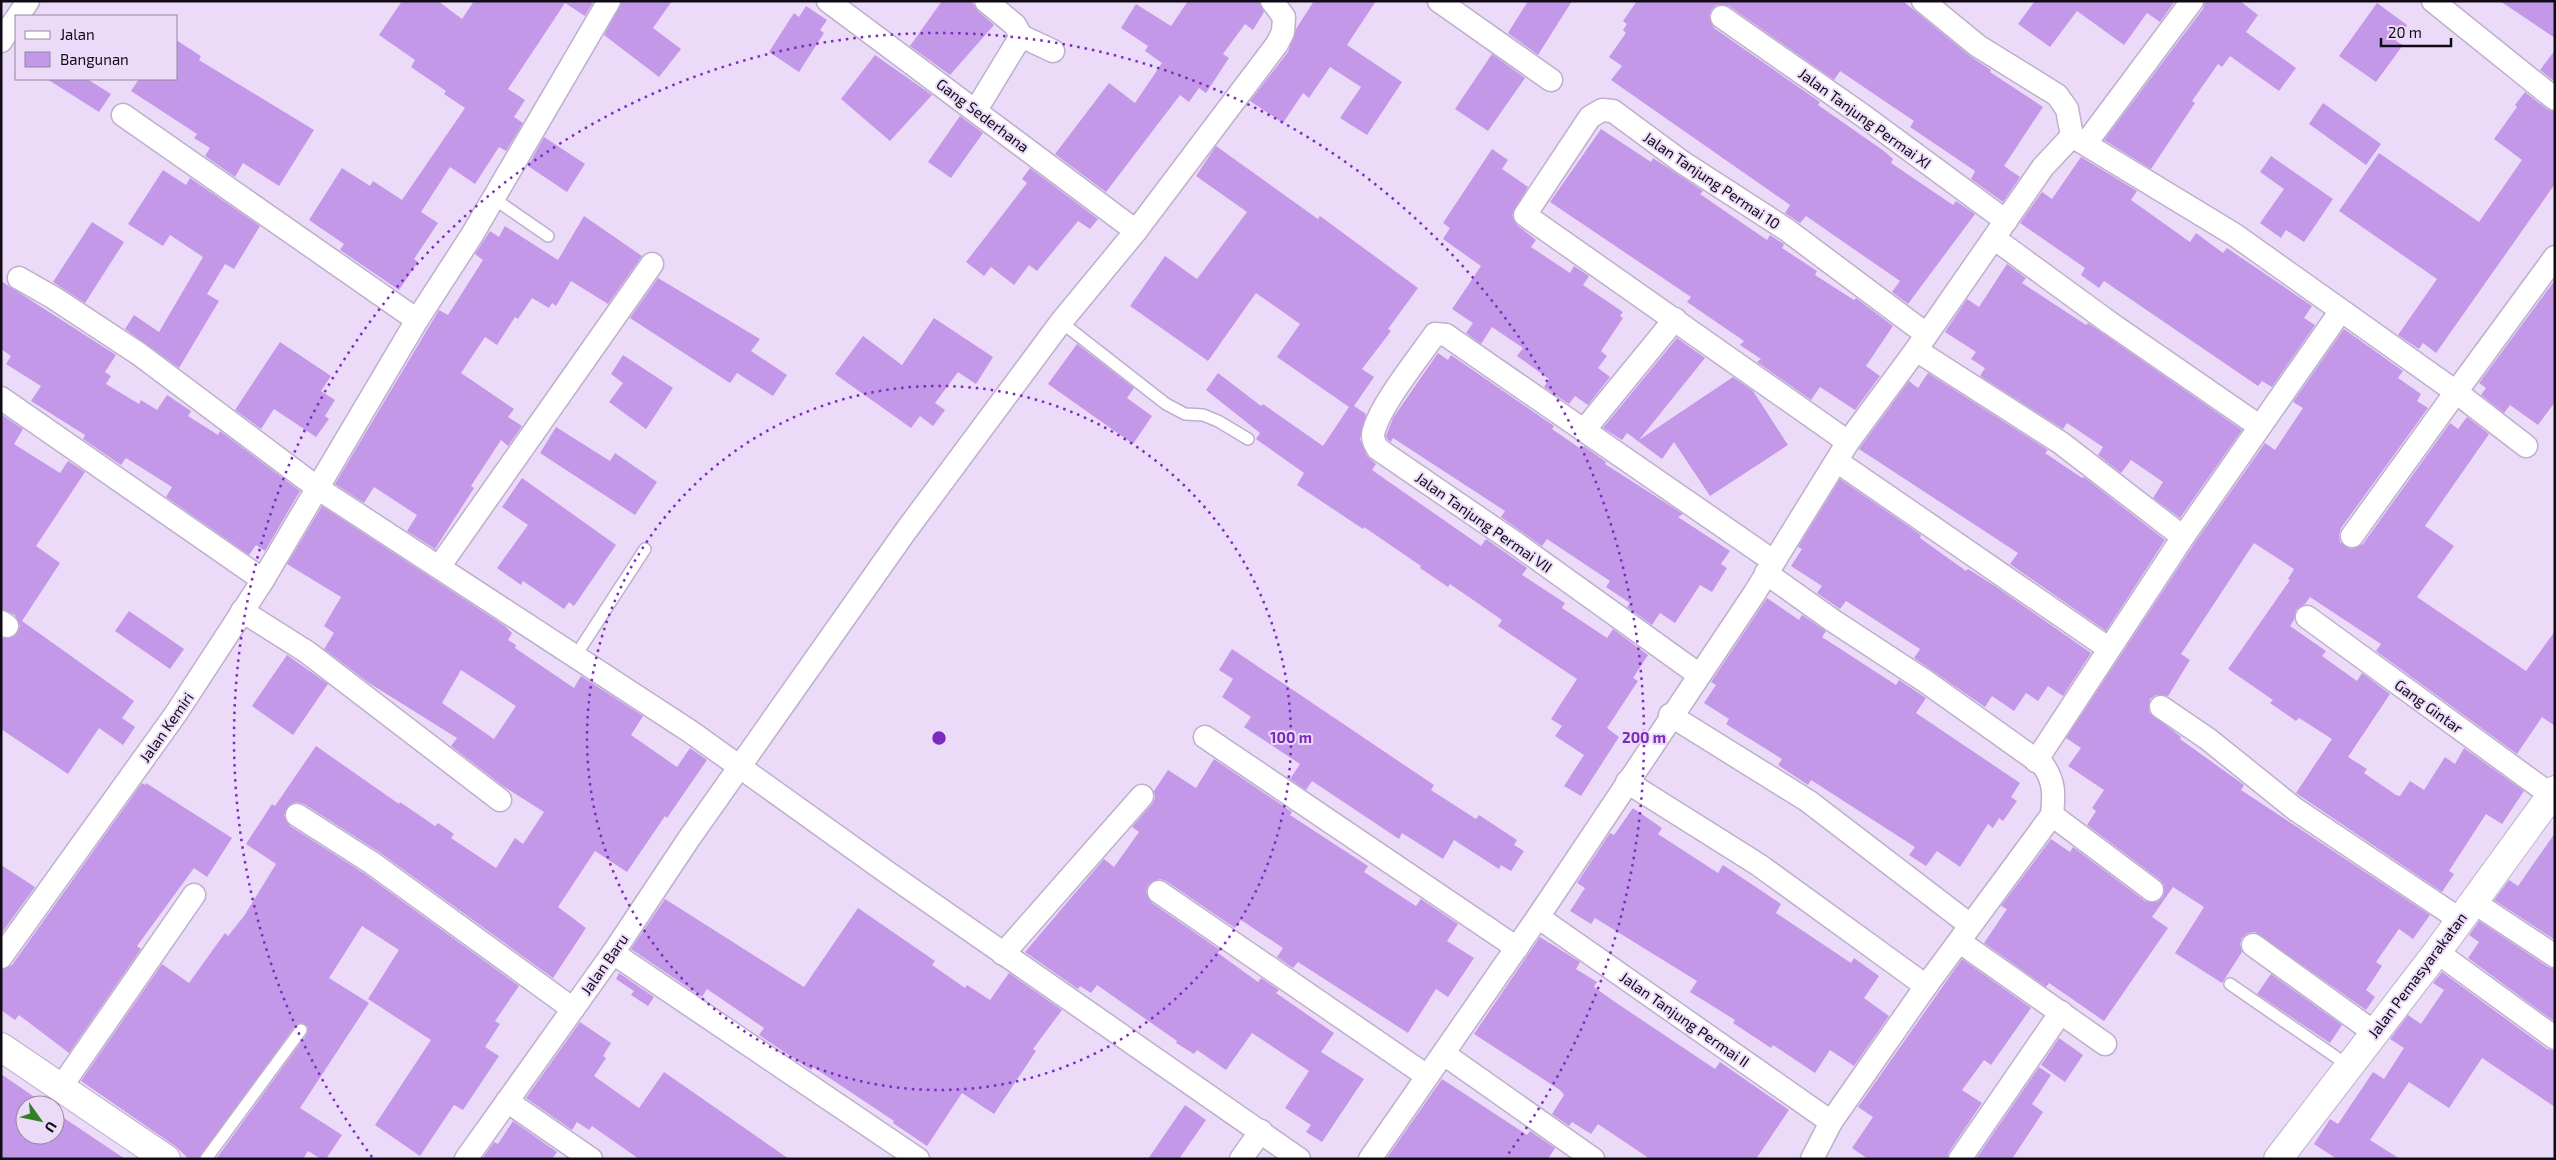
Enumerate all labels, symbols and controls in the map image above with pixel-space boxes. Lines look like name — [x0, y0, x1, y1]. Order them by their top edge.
legend — [15, 15, 178, 80]
scale bar — [2381, 15, 2451, 47]
text: 20 m — [2388, 23, 2422, 41]
text: Jalan — [60, 25, 95, 43]
text: Bangunan — [60, 50, 129, 68]
street label: Jalan Tanjung Permai XI — [1795, 64, 1935, 173]
street label: Gang Sederhana — [933, 74, 1033, 156]
street label: Jalan Tanjung Permai 10 — [1640, 128, 1784, 233]
street label: Jalan Tanjung Permai VII — [1412, 468, 1556, 577]
street label: Gang Gintar — [2391, 675, 2467, 737]
street label: Jalan Kemiri — [135, 688, 197, 766]
text: 100 m — [1270, 728, 1312, 746]
text: 200 m — [1622, 728, 1666, 746]
centre of rings — [930, 729, 948, 747]
street label: Jalan Pemasyarakatan — [2364, 909, 2470, 1041]
street label: Jalan Baru — [576, 930, 632, 998]
street label: Jalan Tanjung Permai II — [1616, 968, 1753, 1071]
north arrow — [15, 1095, 65, 1145]
text: U — [42, 1119, 61, 1136]

